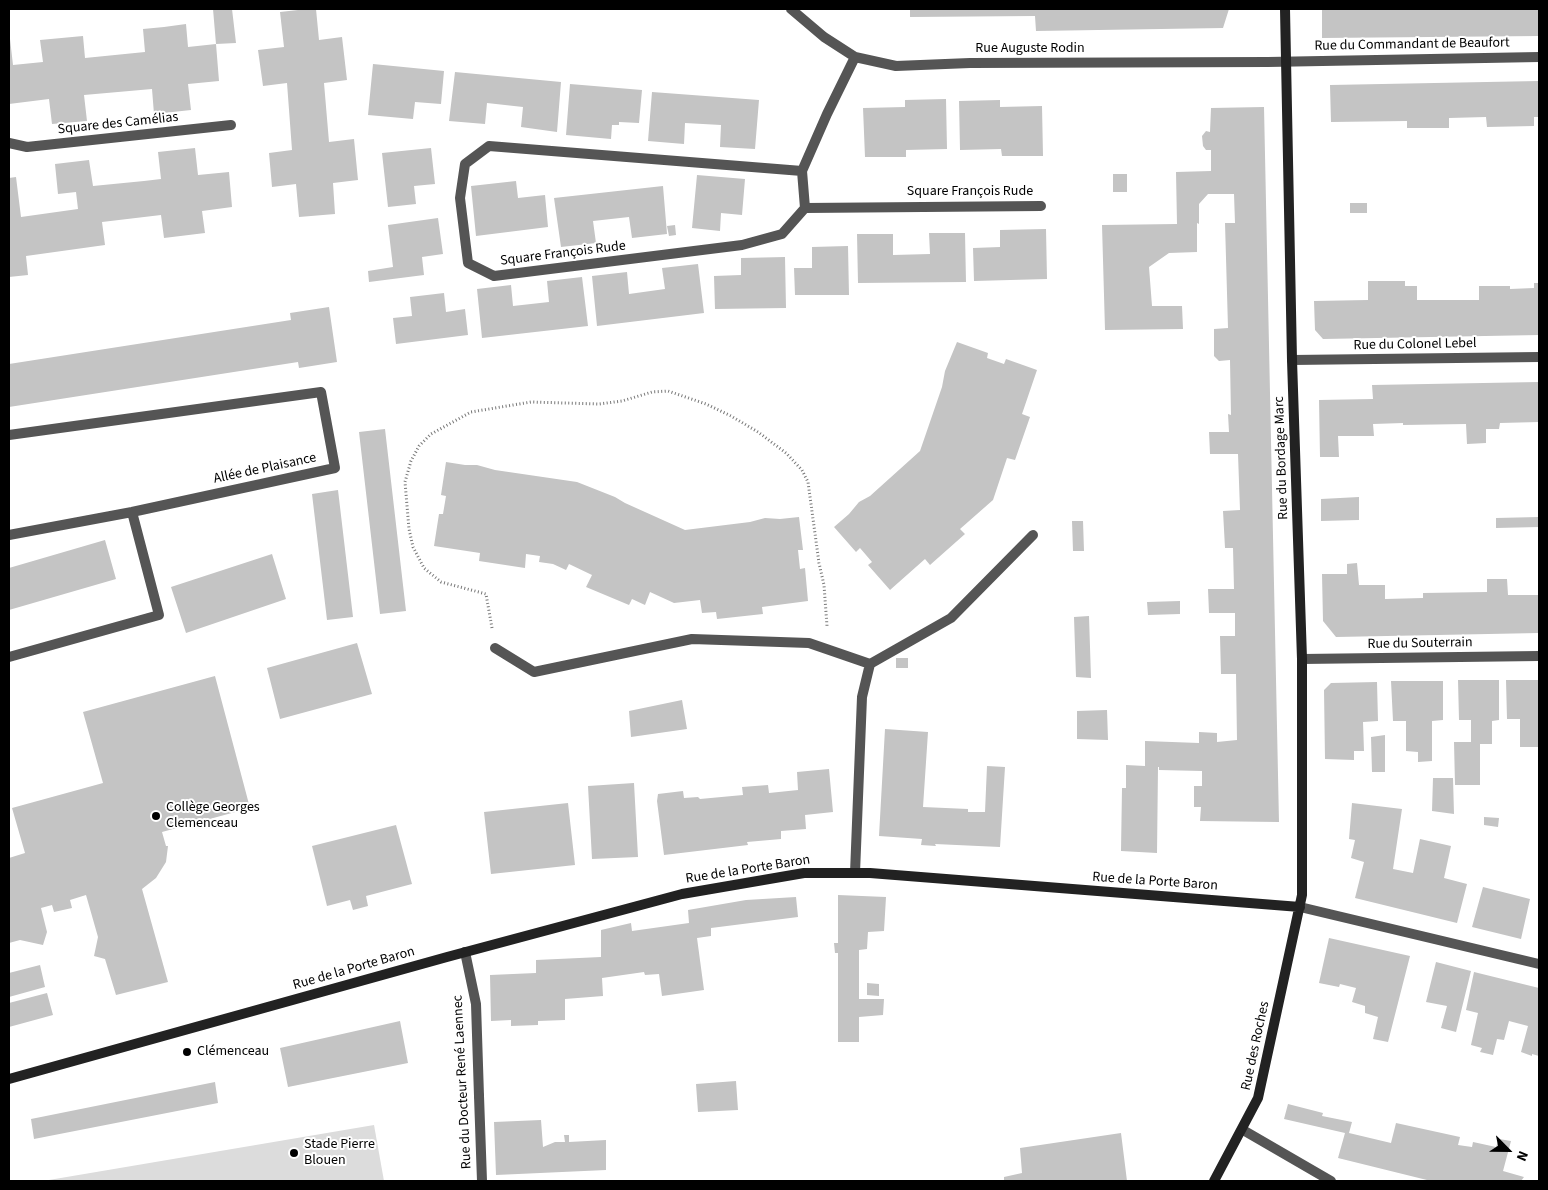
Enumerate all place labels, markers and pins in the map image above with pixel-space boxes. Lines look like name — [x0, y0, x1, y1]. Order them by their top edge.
place label: Collège Georges Clemenceau — [166, 800, 260, 832]
marker: Collège Georges Clemenceau — [150, 810, 162, 822]
place label: Clémenceau — [197, 1044, 269, 1060]
marker: Clémenceau — [181, 1046, 193, 1058]
place label: Stade Pierre Blouen — [304, 1137, 375, 1170]
marker: Stade Pierre Blouen — [288, 1147, 300, 1159]

